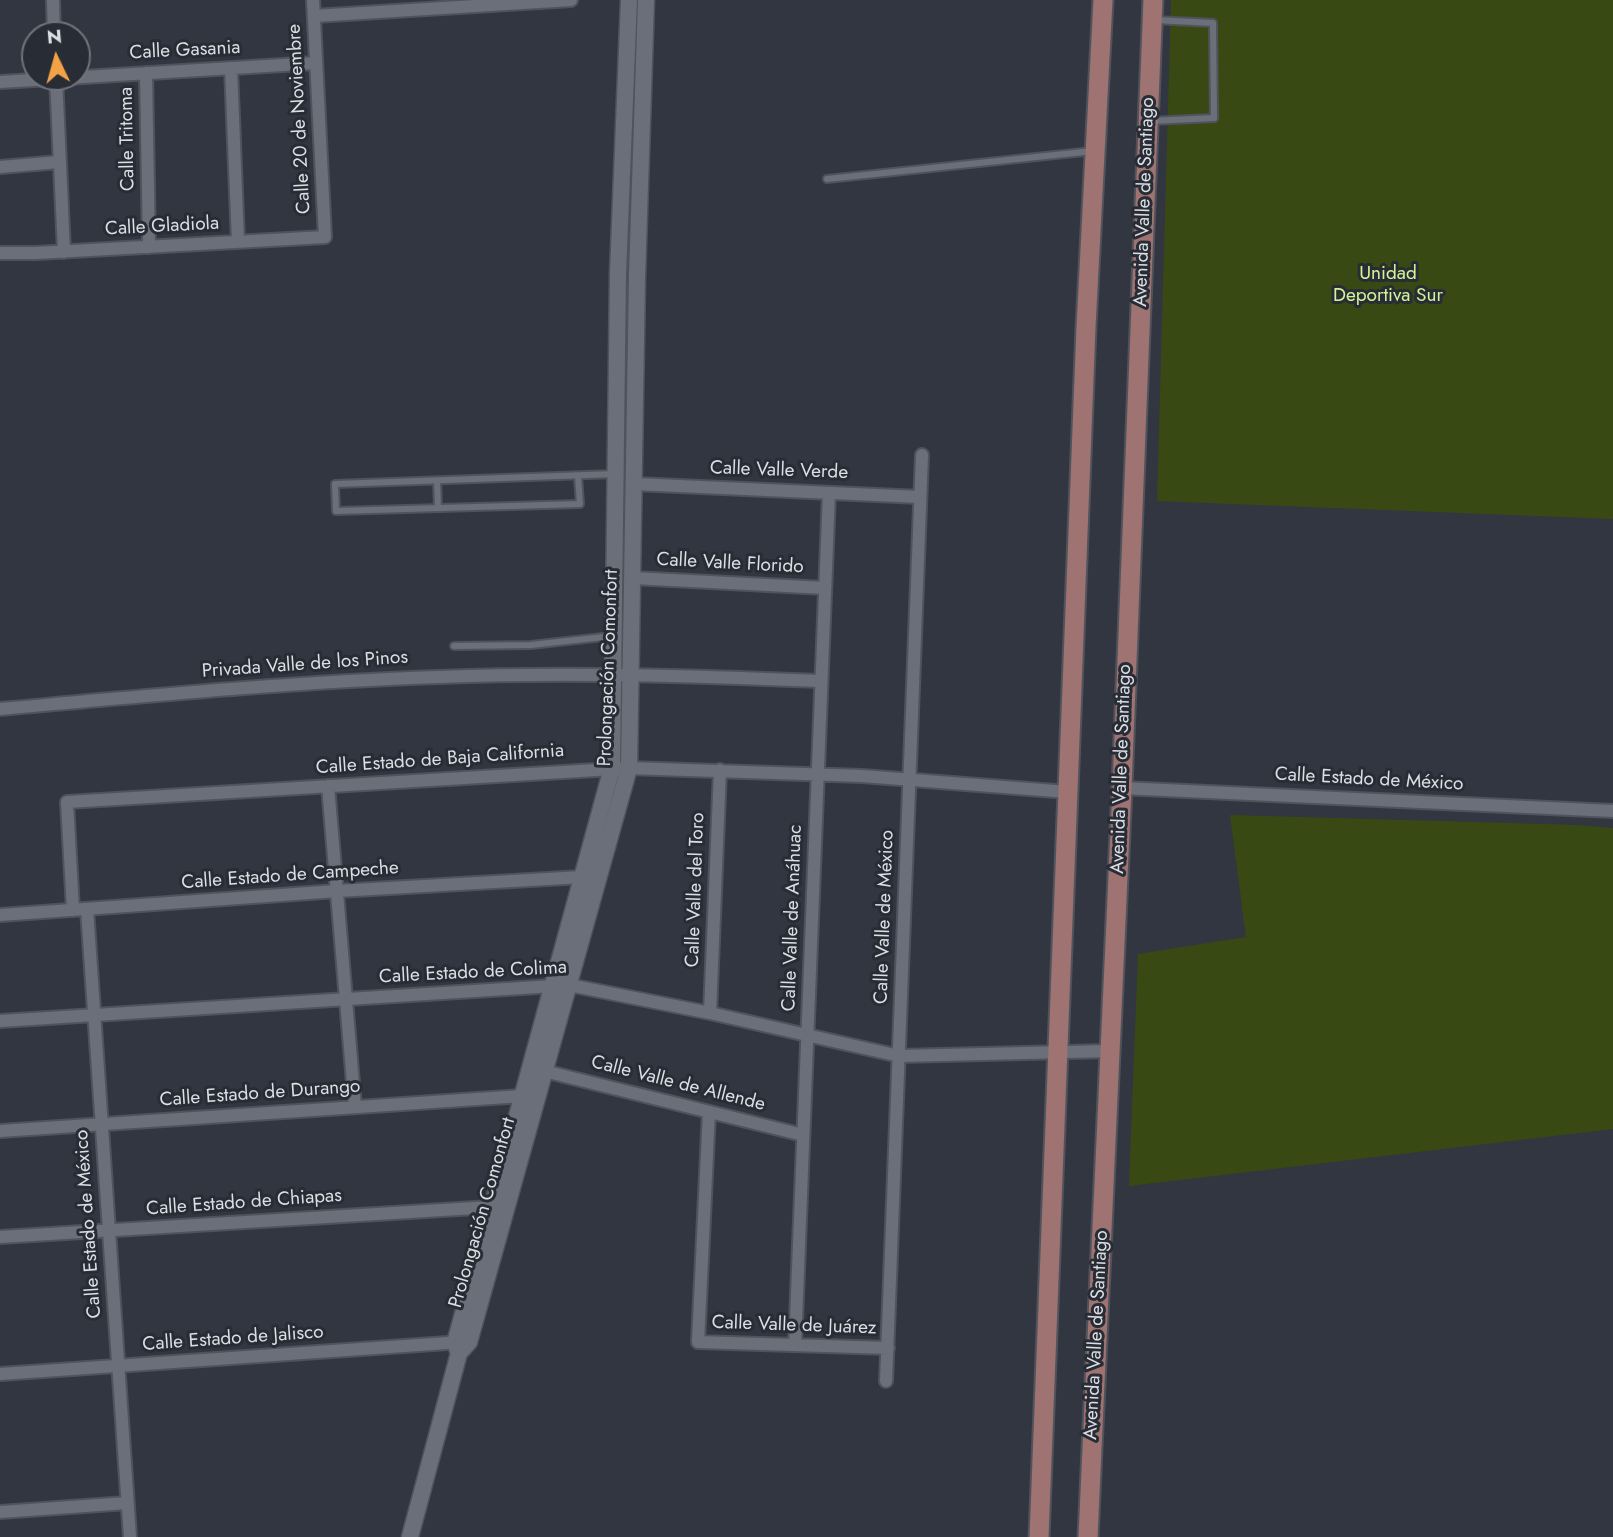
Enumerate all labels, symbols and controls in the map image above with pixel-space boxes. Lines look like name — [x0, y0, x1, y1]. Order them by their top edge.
north arrow — [21, 21, 91, 91]
text: N — [46, 22, 63, 51]
street label: Calle 20 de Noviembre — [284, 23, 316, 215]
street label: Calle Gasania — [129, 37, 241, 65]
street label: Calle Tritoma — [116, 87, 140, 191]
street label: Avenida Valle de Santiago — [1130, 97, 1160, 307]
street label: Calle Gladiola — [104, 213, 220, 241]
park label: Unidad Deportiva Sur — [1333, 263, 1443, 307]
street label: Calle Valle Verde — [709, 457, 849, 485]
street label: Calle Valle Florido — [656, 549, 804, 579]
street label: Prolongación Comonfort — [594, 569, 624, 767]
street label: Privada Valle de los Pinos — [201, 646, 409, 684]
street label: Avenida Valle de Santiago — [1107, 664, 1137, 874]
street label: Calle Estado de Baja California — [315, 740, 565, 780]
street label: Calle Estado de México — [1274, 764, 1464, 796]
street label: Calle Valle del Toro — [682, 812, 710, 968]
street label: Calle Valle de Anáhuac — [778, 824, 808, 1012]
street label: Calle Valle de México — [871, 830, 899, 1004]
street label: Calle Estado de Campeche — [181, 857, 399, 895]
street label: Calle Estado de Colima — [379, 957, 567, 989]
street label: Calle Valle de Allende — [589, 1051, 767, 1117]
street label: Calle Estado de Durango — [159, 1076, 361, 1112]
street label: Prolongación Comonfort — [445, 1115, 521, 1311]
street label: Calle Estado de México — [71, 1129, 107, 1319]
street label: Calle Estado de Chiapas — [145, 1185, 343, 1221]
street label: Avenida Valle de Santiago — [1080, 1230, 1114, 1440]
street label: Calle Valle de Juárez — [711, 1312, 877, 1340]
street label: Calle Estado de Jalisco — [142, 1321, 324, 1357]

